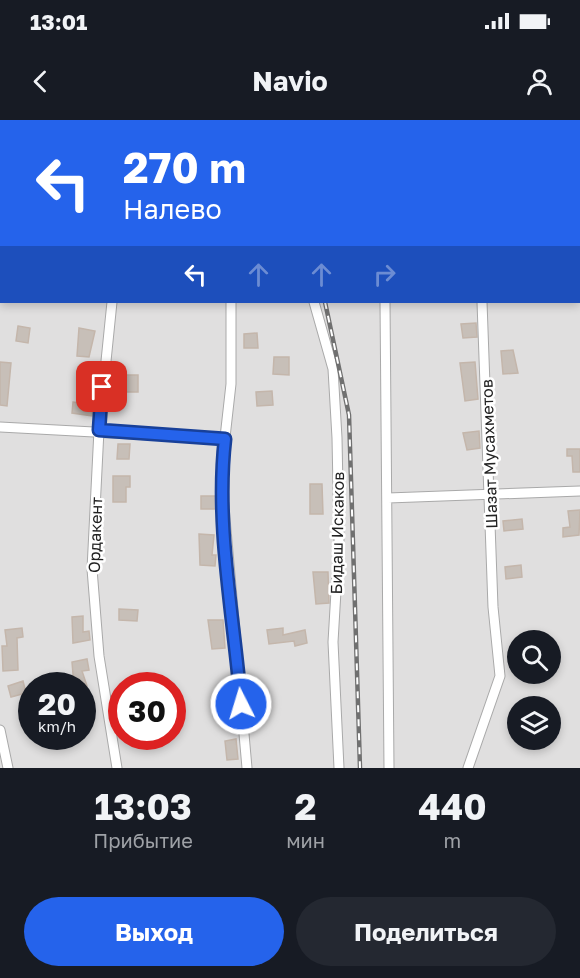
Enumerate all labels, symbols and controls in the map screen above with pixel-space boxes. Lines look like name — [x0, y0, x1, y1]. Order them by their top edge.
text: 13:01 — [30, 8, 87, 35]
icon: back — [24, 65, 57, 98]
text: Navio — [252, 65, 328, 97]
icon: person — [523, 65, 556, 98]
text: 270 m — [123, 142, 246, 192]
icon: left — [24, 144, 102, 222]
text: Налево — [123, 193, 222, 225]
icon: left — [179, 258, 212, 291]
icon: ahead — [242, 258, 275, 291]
icon: ahead — [305, 258, 338, 291]
icon: right — [368, 258, 401, 291]
pin — [76, 361, 127, 412]
icon: arrive — [85, 370, 118, 403]
street label: Шазат Мусахметов — [476, 379, 502, 529]
street label: Бидаш Искаков — [326, 471, 348, 595]
street label: Ордакент — [84, 496, 106, 573]
map controls — [507, 630, 561, 750]
button: search — [507, 630, 561, 684]
speed limit sign: 30 — [108, 672, 186, 750]
position arrow — [209, 672, 273, 736]
text: 20 — [38, 686, 76, 722]
button: layers — [507, 696, 561, 750]
text: km/h — [38, 717, 76, 735]
text: 13:03 — [94, 785, 192, 828]
text: 2 — [295, 785, 317, 828]
text: 440 — [418, 785, 487, 828]
text: Прибытие — [93, 828, 193, 852]
text: мин — [286, 828, 325, 852]
text: m — [444, 828, 461, 852]
button: Выход — [24, 897, 284, 966]
button: Поделиться — [296, 897, 556, 966]

